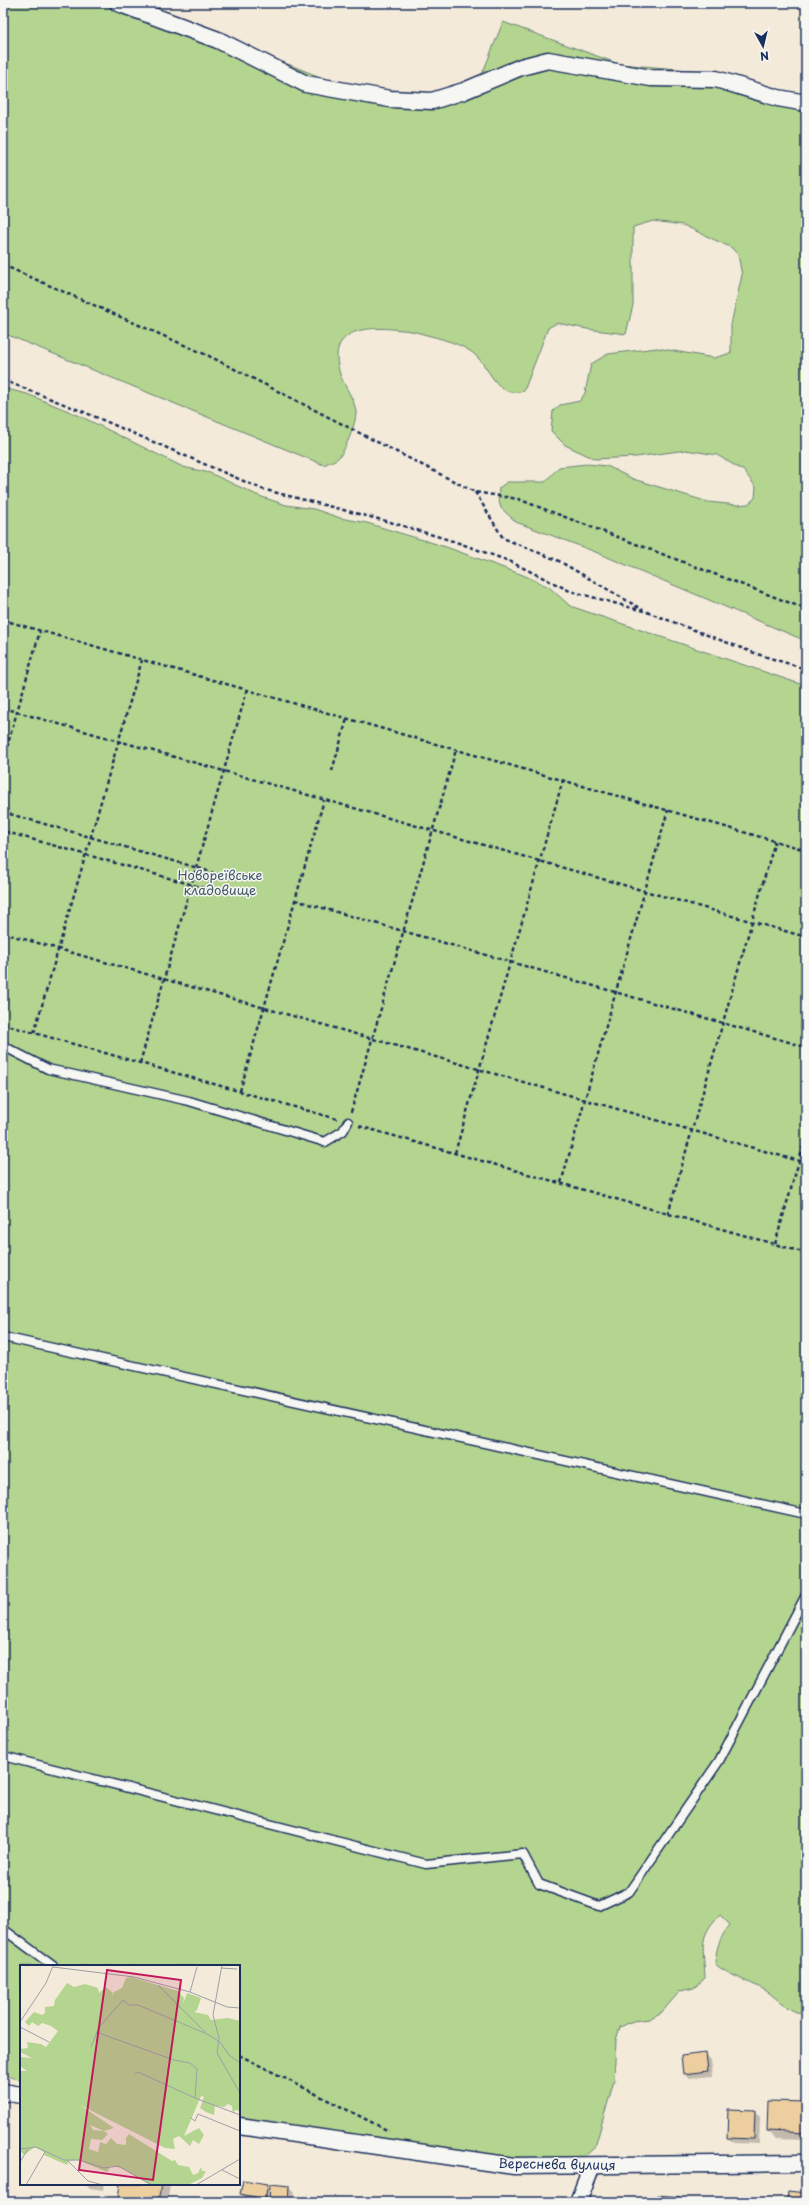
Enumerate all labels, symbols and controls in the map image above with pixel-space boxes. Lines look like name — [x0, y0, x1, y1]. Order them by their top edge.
north arrow — [743, 26, 783, 66]
text: N — [759, 47, 770, 65]
park label: Новореївське кладовище — [178, 865, 263, 899]
inset map — [20, 1965, 240, 2185]
street label: Вереснева вулиця — [498, 2153, 616, 2174]

